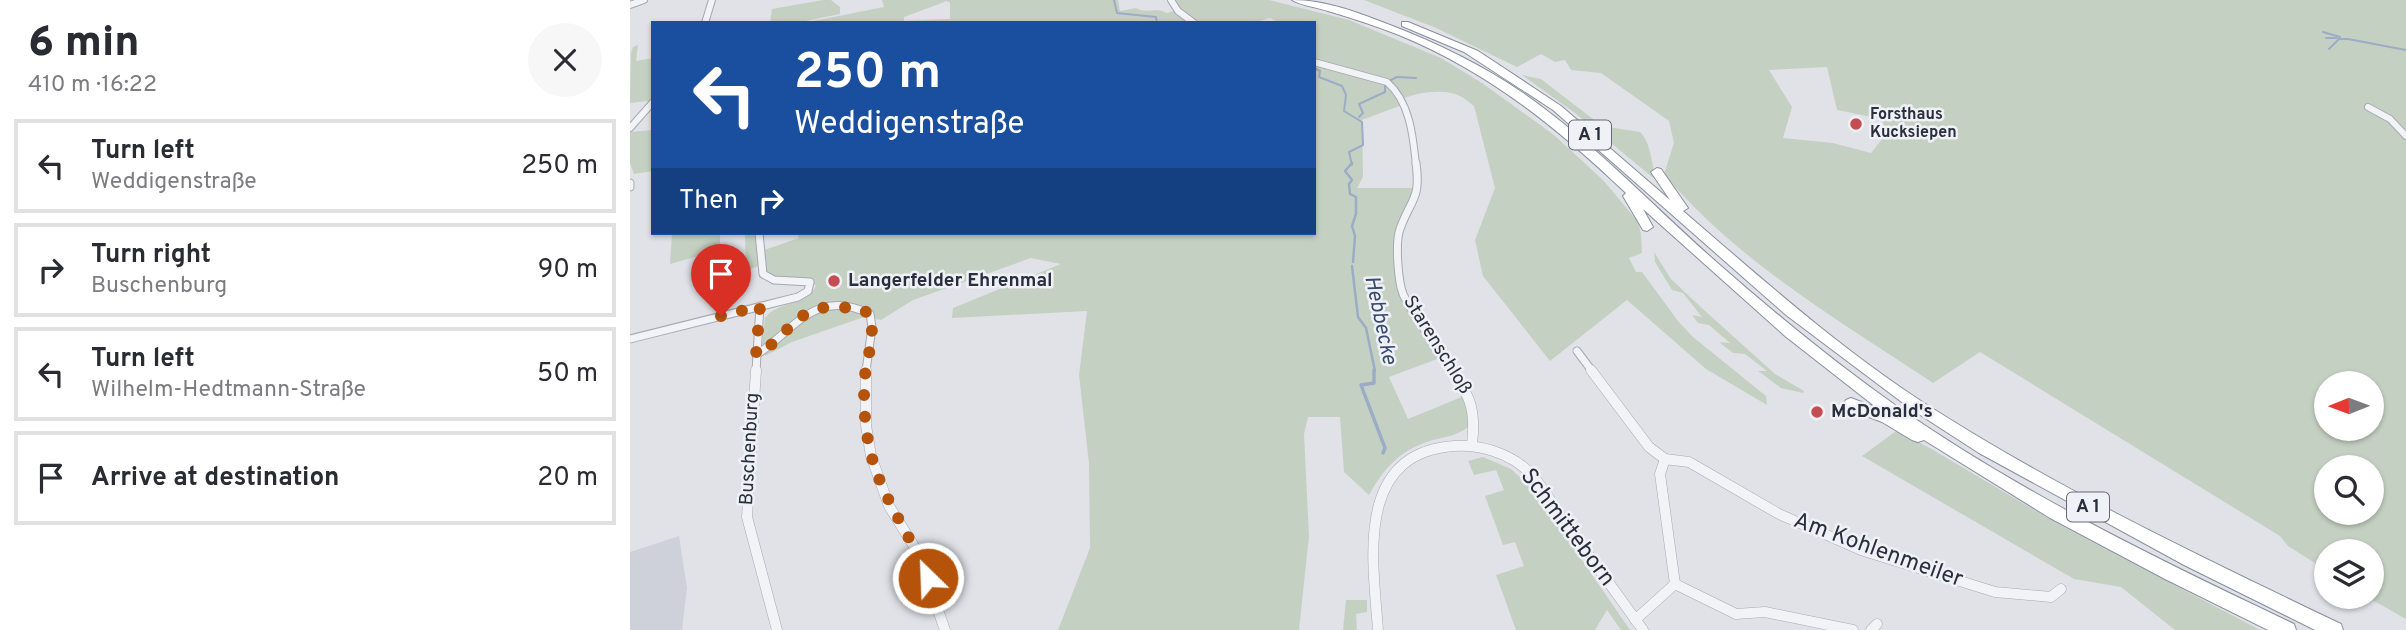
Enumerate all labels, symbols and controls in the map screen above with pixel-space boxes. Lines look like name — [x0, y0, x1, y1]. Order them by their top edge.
text: 6 min — [28, 18, 140, 71]
button: close — [528, 23, 602, 97]
text: 250 m — [794, 44, 941, 106]
icon: left — [679, 49, 770, 140]
text: 410 m · 16:22 — [28, 71, 157, 100]
text: Weddigenstraße — [794, 105, 1025, 145]
place label: Forsthaus Kucksiepen — [1870, 105, 1957, 143]
marker: Forsthaus Kucksiepen — [1848, 116, 1864, 132]
road number: A 1 — [1569, 120, 1611, 150]
text: Turn left — [91, 135, 195, 168]
icon: left — [32, 147, 70, 185]
text: 250 m — [521, 150, 598, 183]
text: Weddigenstraße — [91, 168, 257, 197]
icon: right — [752, 182, 790, 220]
text: Then — [679, 185, 738, 218]
text: Turn right — [91, 239, 211, 272]
pin — [691, 244, 751, 316]
icon: right — [32, 251, 70, 289]
text: 90 m — [538, 254, 598, 287]
icon: arrive — [702, 255, 740, 293]
place label: Langerfelder Ehrenmal — [848, 269, 1053, 293]
text: Buschenburg — [91, 272, 227, 301]
marker: Langerfelder Ehrenmal — [826, 273, 842, 289]
water label: Hebbecke — [1357, 273, 1403, 368]
street label: Starenschloß — [1397, 291, 1477, 399]
text: Turn left — [91, 343, 195, 376]
icon: left — [32, 355, 70, 393]
text: 50 m — [537, 358, 598, 391]
north arrow — [2314, 371, 2384, 441]
map controls — [2314, 371, 2384, 609]
text: Wilhelm-Hedtmann-Straße — [91, 376, 366, 405]
street label: Buschenburg — [735, 392, 765, 506]
place label: McDonald's — [1831, 400, 1933, 424]
marker: McDonald's — [1809, 404, 1825, 420]
button: search — [2314, 455, 2384, 525]
icon: arrive — [32, 459, 70, 497]
text: Arrive at destination — [91, 462, 339, 495]
text: 20 m — [537, 462, 598, 495]
street label: Schmitteborn — [1513, 463, 1621, 593]
road number: A 1 — [2067, 492, 2109, 522]
street label: Am Kohlenmeiler — [1789, 507, 1967, 595]
button: layers — [2314, 539, 2384, 609]
position arrow — [891, 541, 965, 615]

